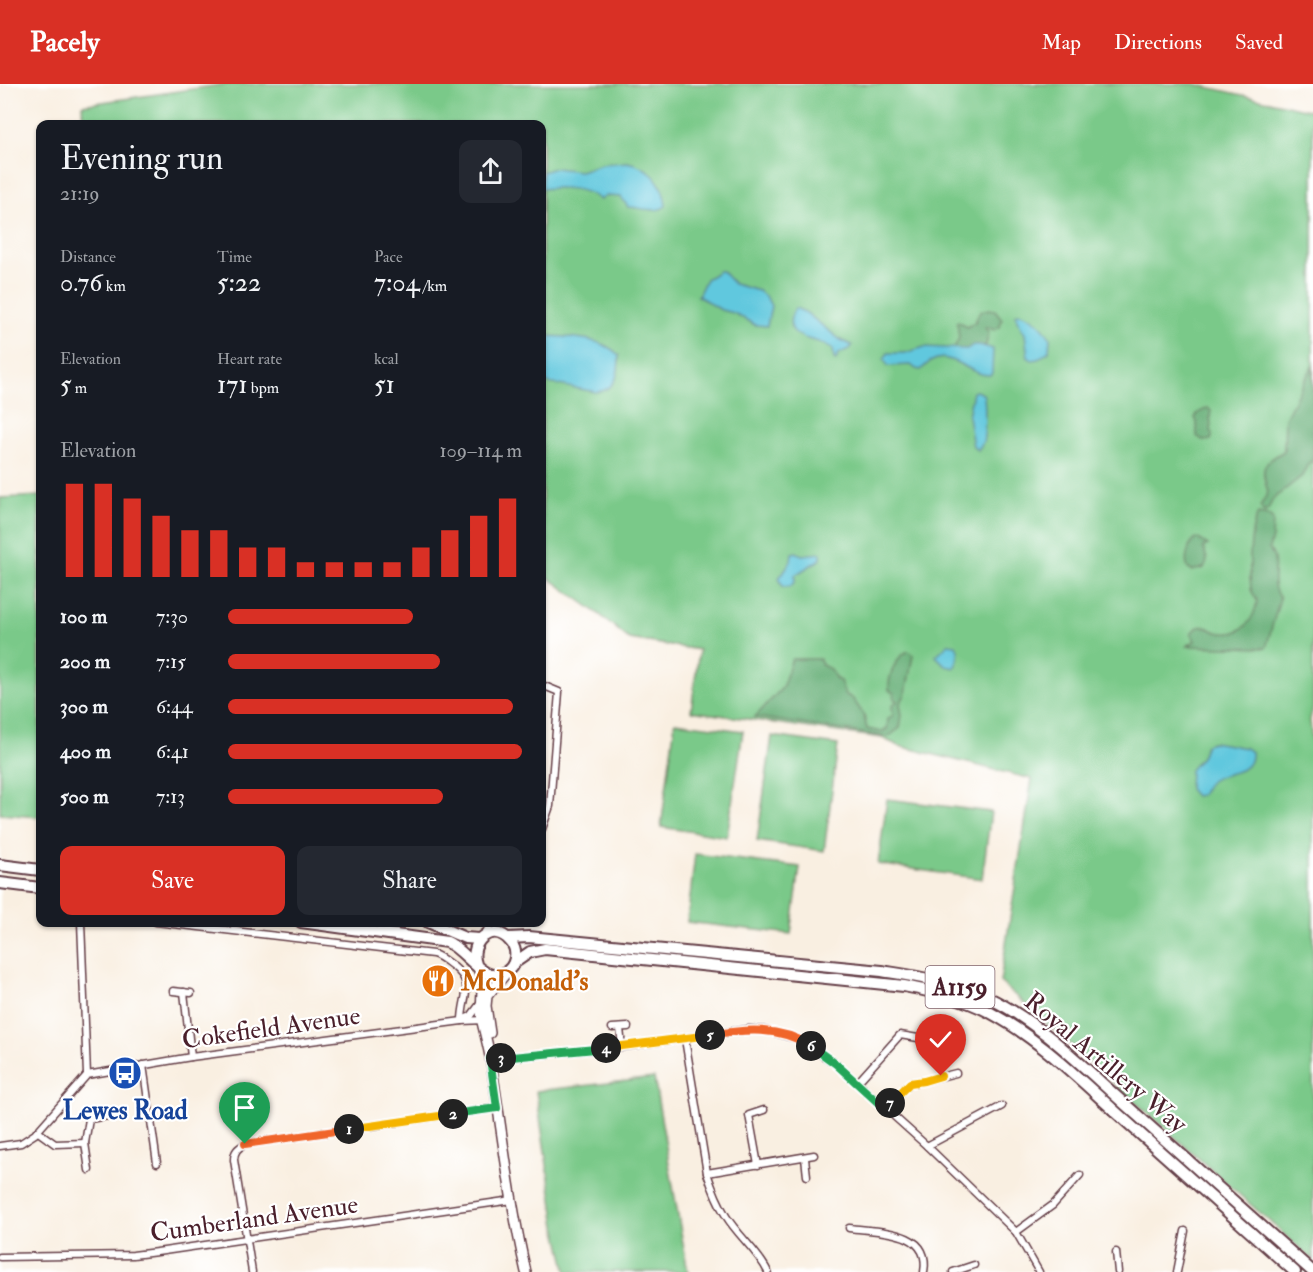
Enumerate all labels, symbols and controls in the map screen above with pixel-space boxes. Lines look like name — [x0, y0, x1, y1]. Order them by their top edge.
text: Pacely — [30, 25, 100, 60]
text: Map — [1041, 29, 1081, 56]
text: Directions — [1114, 29, 1202, 56]
text: Saved — [1235, 29, 1283, 56]
text: Evening run — [60, 138, 223, 179]
button: share — [459, 140, 522, 203]
text: 21:19 — [60, 181, 100, 206]
text: Distance — [60, 247, 116, 267]
text: Time — [217, 247, 252, 267]
text: Pace — [374, 247, 403, 267]
text: 0.76 — [60, 267, 102, 299]
text: 5:22 — [217, 267, 261, 299]
text: 7:04 — [374, 267, 420, 299]
text: km — [102, 276, 126, 296]
text: /km — [420, 276, 447, 296]
text: Elevation — [60, 349, 121, 369]
text: Heart rate — [217, 349, 282, 369]
text: kcal — [374, 349, 399, 369]
text: 5 — [60, 369, 71, 401]
text: 171 — [217, 369, 248, 401]
text: 51 — [374, 369, 395, 401]
text: m — [71, 378, 87, 398]
text: bpm — [248, 378, 279, 398]
text: Elevation — [60, 438, 136, 463]
text: 109–114 m — [440, 438, 522, 463]
text: 100 m — [60, 604, 107, 629]
text: 7:30 — [156, 604, 188, 629]
text: 200 m — [60, 649, 110, 674]
text: 7:15 — [156, 649, 186, 674]
text: 300 m — [60, 694, 108, 719]
text: 6:44 — [156, 694, 193, 719]
text: 400 m — [60, 739, 111, 764]
text: 6:41 — [156, 739, 189, 764]
text: 500 m — [60, 784, 109, 809]
text: 7:13 — [156, 784, 185, 809]
button: Save — [60, 846, 285, 915]
button: Share — [297, 846, 522, 915]
restaurant icon: McDonald's — [420, 963, 456, 999]
place label: McDonald's — [460, 966, 588, 998]
road number: A1159 — [926, 966, 994, 1008]
street label: Royal Artillery Way — [1017, 985, 1194, 1141]
street label: Cokefield Avenue — [180, 1000, 362, 1056]
pin — [915, 1014, 966, 1076]
pin: 5 — [695, 1020, 725, 1050]
icon: check — [924, 1023, 957, 1056]
text: 5 — [706, 1025, 714, 1045]
pin: 6 — [796, 1031, 826, 1061]
pin: 4 — [591, 1033, 621, 1063]
text: 6 — [807, 1036, 815, 1056]
text: 4 — [602, 1038, 610, 1058]
pin: 3 — [486, 1043, 516, 1073]
text: 3 — [498, 1048, 504, 1068]
bus stop icon: Lewes Road — [107, 1055, 143, 1091]
pin — [219, 1082, 270, 1144]
pin: 7 — [875, 1088, 905, 1118]
icon: arrive — [228, 1091, 261, 1124]
text: 7 — [886, 1093, 894, 1113]
place label: Lewes Road — [62, 1095, 188, 1127]
pin: 2 — [438, 1099, 468, 1129]
text: 2 — [449, 1104, 457, 1124]
pin: 1 — [334, 1114, 364, 1144]
text: 1 — [346, 1119, 352, 1139]
street label: Cumberland Avenue — [148, 1189, 360, 1249]

